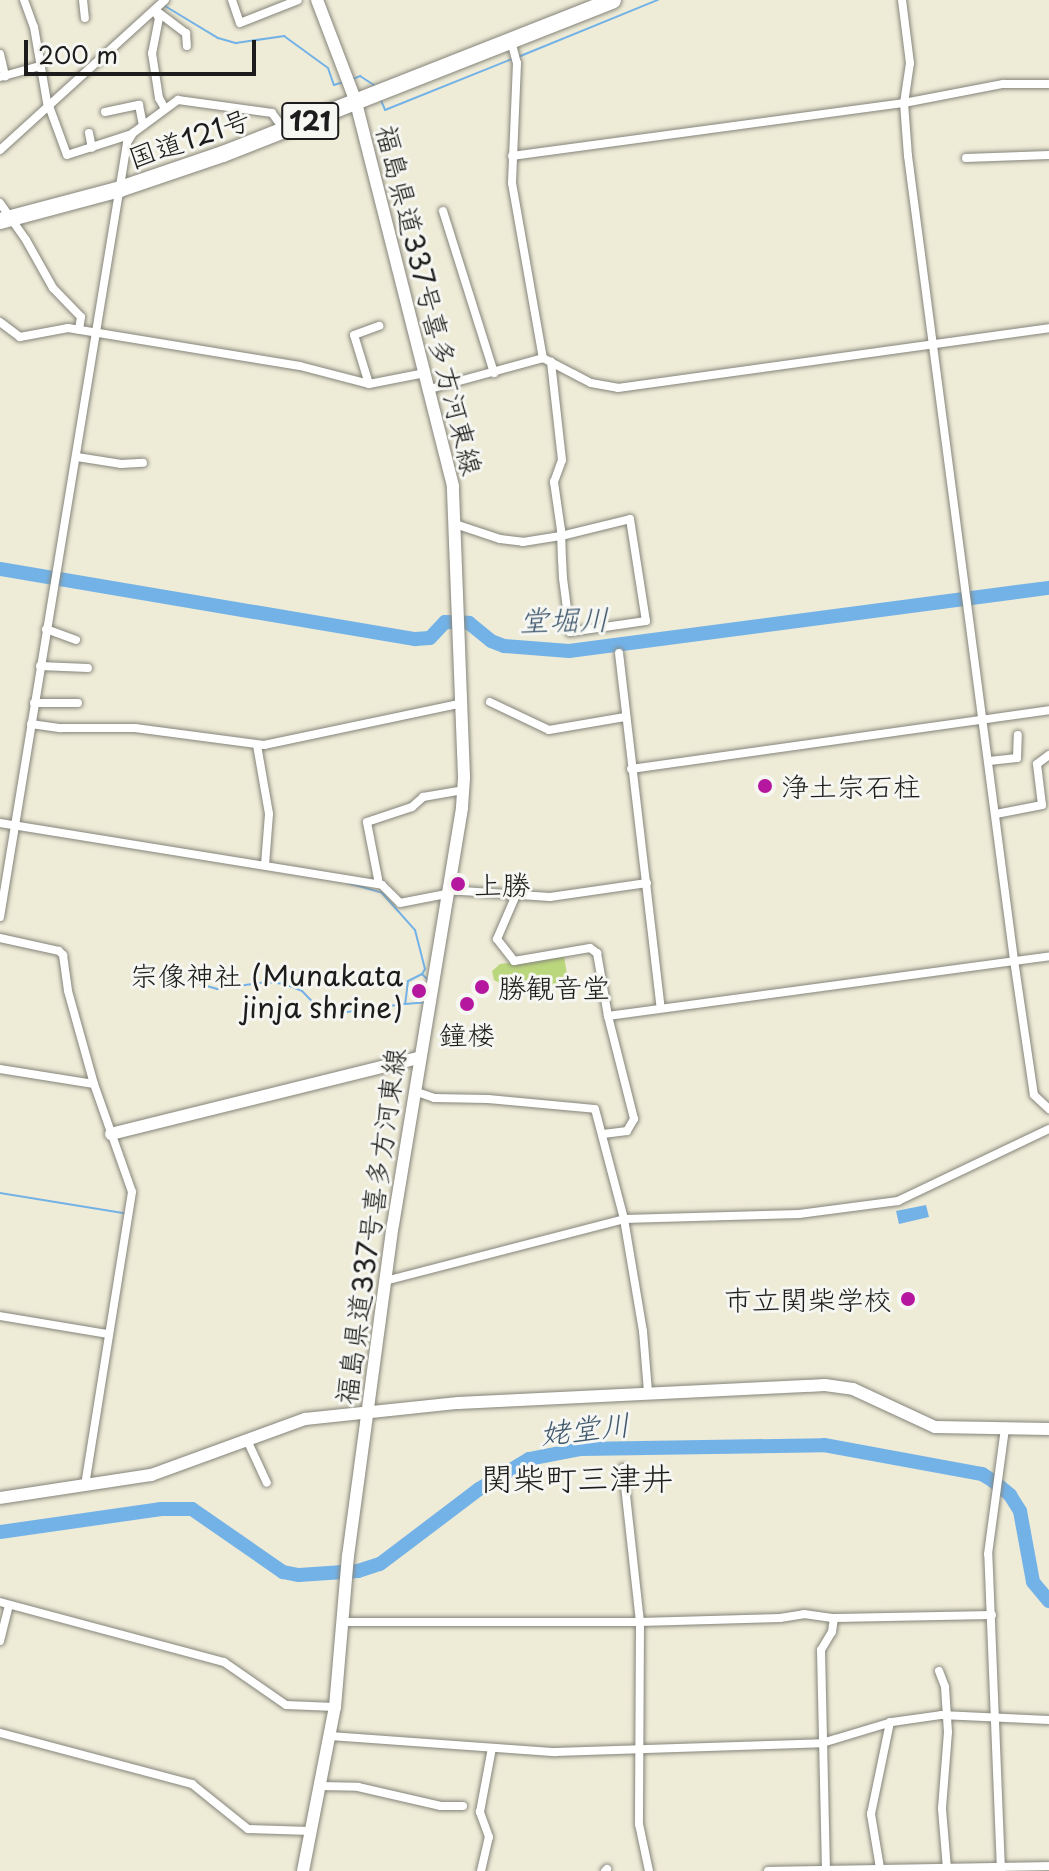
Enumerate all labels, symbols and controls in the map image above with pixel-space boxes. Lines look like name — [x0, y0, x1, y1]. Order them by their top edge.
scale bar — [28, 24, 260, 74]
text: 200 m — [38, 36, 118, 72]
road number: 121 — [280, 99, 340, 143]
street label: 国道121号 — [123, 101, 255, 175]
street label: 福島県道337号喜多方河東線 — [370, 121, 490, 479]
water label: 堂堀川 — [519, 600, 609, 638]
place label: 浄土宗石柱 — [781, 769, 921, 803]
marker: 浄土宗石柱 — [756, 777, 774, 795]
place label: 上勝 — [474, 867, 530, 901]
marker: 上勝 — [449, 875, 467, 893]
place label: 宗像神社 (Munakata jinja shrine) — [130, 958, 403, 1024]
place label: 勝観音堂 — [498, 970, 610, 1004]
marker: 勝観音堂 — [473, 978, 491, 996]
marker: 宗像神社 (Munakata jinja shrine) — [410, 982, 428, 1000]
marker: 鐘楼 — [458, 995, 476, 1013]
place label: 鐘楼 — [439, 1017, 495, 1051]
street label: 福島県道337号喜多方河東線 — [328, 1045, 412, 1407]
place label: 市立関柴学校 — [724, 1282, 892, 1316]
marker: 市立関柴学校 — [899, 1290, 917, 1308]
water label: 姥堂川 — [538, 1405, 632, 1451]
district label: 関柴町三津井 — [481, 1458, 673, 1496]

